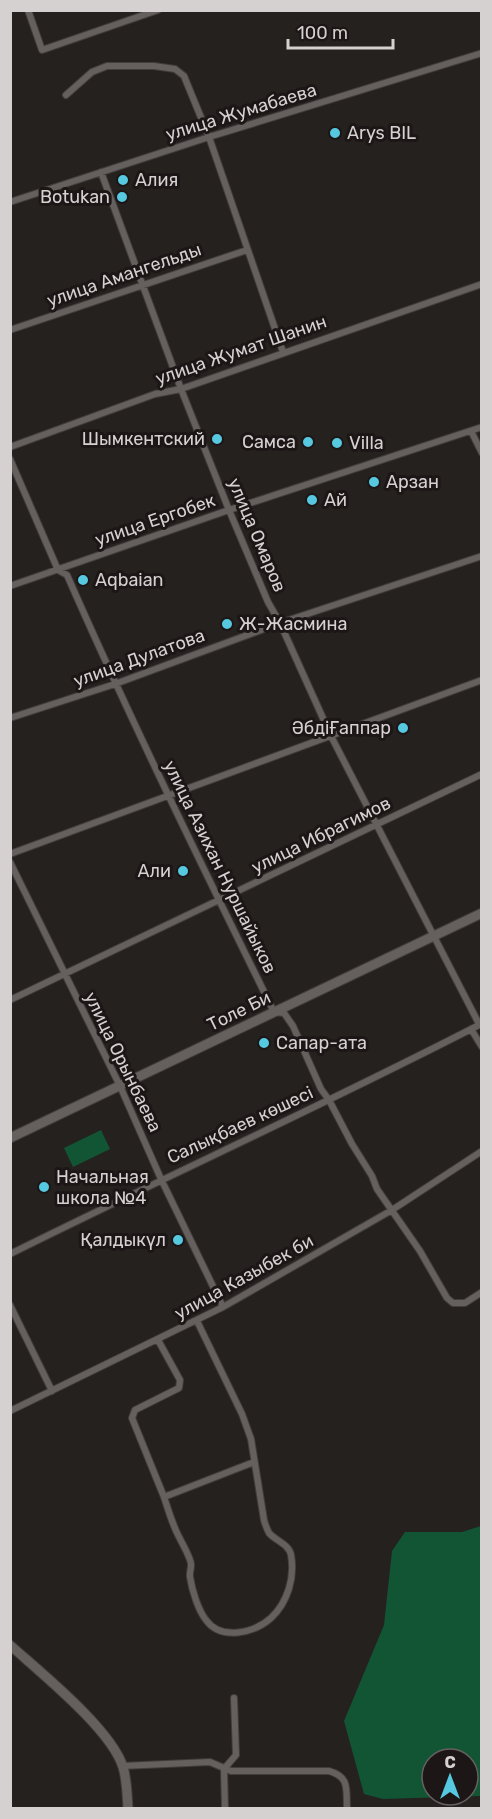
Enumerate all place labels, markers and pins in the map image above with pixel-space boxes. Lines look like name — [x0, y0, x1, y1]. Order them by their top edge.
place label: Arys BIL — [347, 122, 416, 144]
marker: Arys BIL — [328, 126, 342, 140]
place label: Алия — [135, 169, 178, 191]
marker: Алия — [116, 173, 130, 187]
place label: Botukan — [40, 186, 110, 208]
marker: Botukan — [115, 190, 129, 204]
place label: Шымкентский — [82, 428, 205, 450]
place label: Самса — [242, 431, 296, 453]
marker: Шымкентский — [210, 432, 224, 446]
place label: Villa — [349, 432, 384, 454]
marker: Самса — [301, 435, 315, 449]
marker: Villa — [330, 436, 344, 450]
place label: Арзан — [386, 471, 439, 493]
marker: Арзан — [367, 475, 381, 489]
place label: Ай — [324, 489, 347, 511]
marker: Ай — [305, 493, 319, 507]
place label: Aqbaian — [95, 569, 164, 591]
marker: Aqbaian — [76, 573, 90, 587]
place label: Ж-Жасмина — [239, 613, 347, 635]
marker: Ж-Жасмина — [220, 617, 234, 631]
place label: ӘбдіҒаппар — [292, 717, 391, 739]
marker: ӘбдіҒаппар — [396, 721, 410, 735]
place label: Али — [138, 860, 171, 882]
marker: Али — [176, 864, 190, 878]
place label: Сапар-ата — [276, 1032, 367, 1054]
marker: Сапар-ата — [257, 1036, 271, 1050]
place label: Начальная школа №4 — [56, 1166, 149, 1209]
marker: Начальная школа №4 — [37, 1180, 51, 1194]
place label: Қалдыкүл — [80, 1229, 166, 1251]
marker: Қалдыкүл — [171, 1233, 185, 1247]

